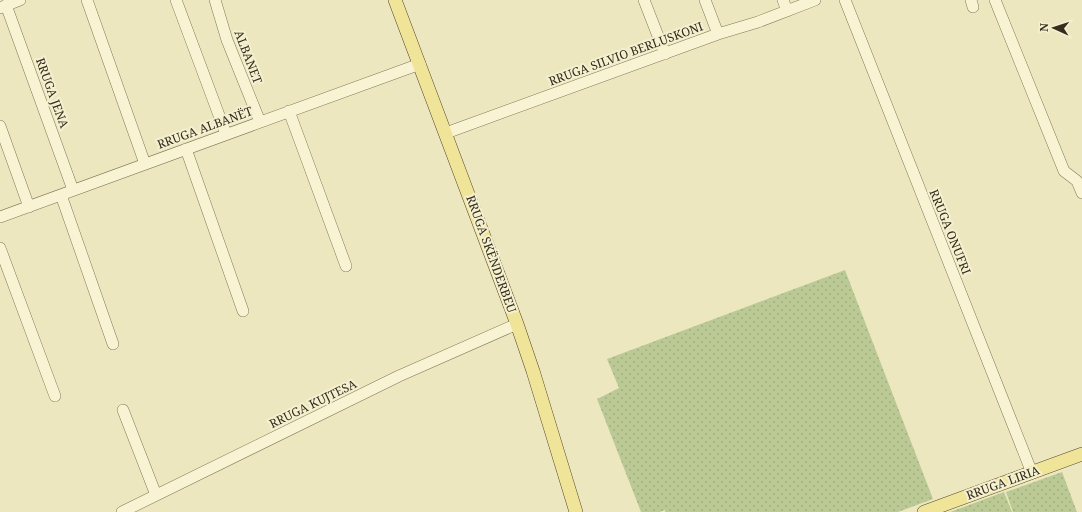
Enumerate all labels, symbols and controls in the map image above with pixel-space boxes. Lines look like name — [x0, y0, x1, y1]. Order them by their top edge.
north arrow — [1034, 8, 1074, 48]
street label: RRUGA SILVIO BERLUSKONI — [546, 18, 705, 89]
text: N — [1036, 22, 1051, 32]
street label: ALBANET — [230, 28, 267, 87]
street label: RRUGA JENA — [32, 55, 73, 131]
street label: RRUGA ALBANËT — [155, 102, 255, 153]
street label: RRUGA ONUFRI — [926, 187, 975, 277]
street label: RRUGA SKËNDERBEU — [462, 193, 521, 315]
street label: RRUGA KUJTESA — [266, 375, 360, 432]
street label: RRUGA LIRIA — [964, 461, 1042, 504]

